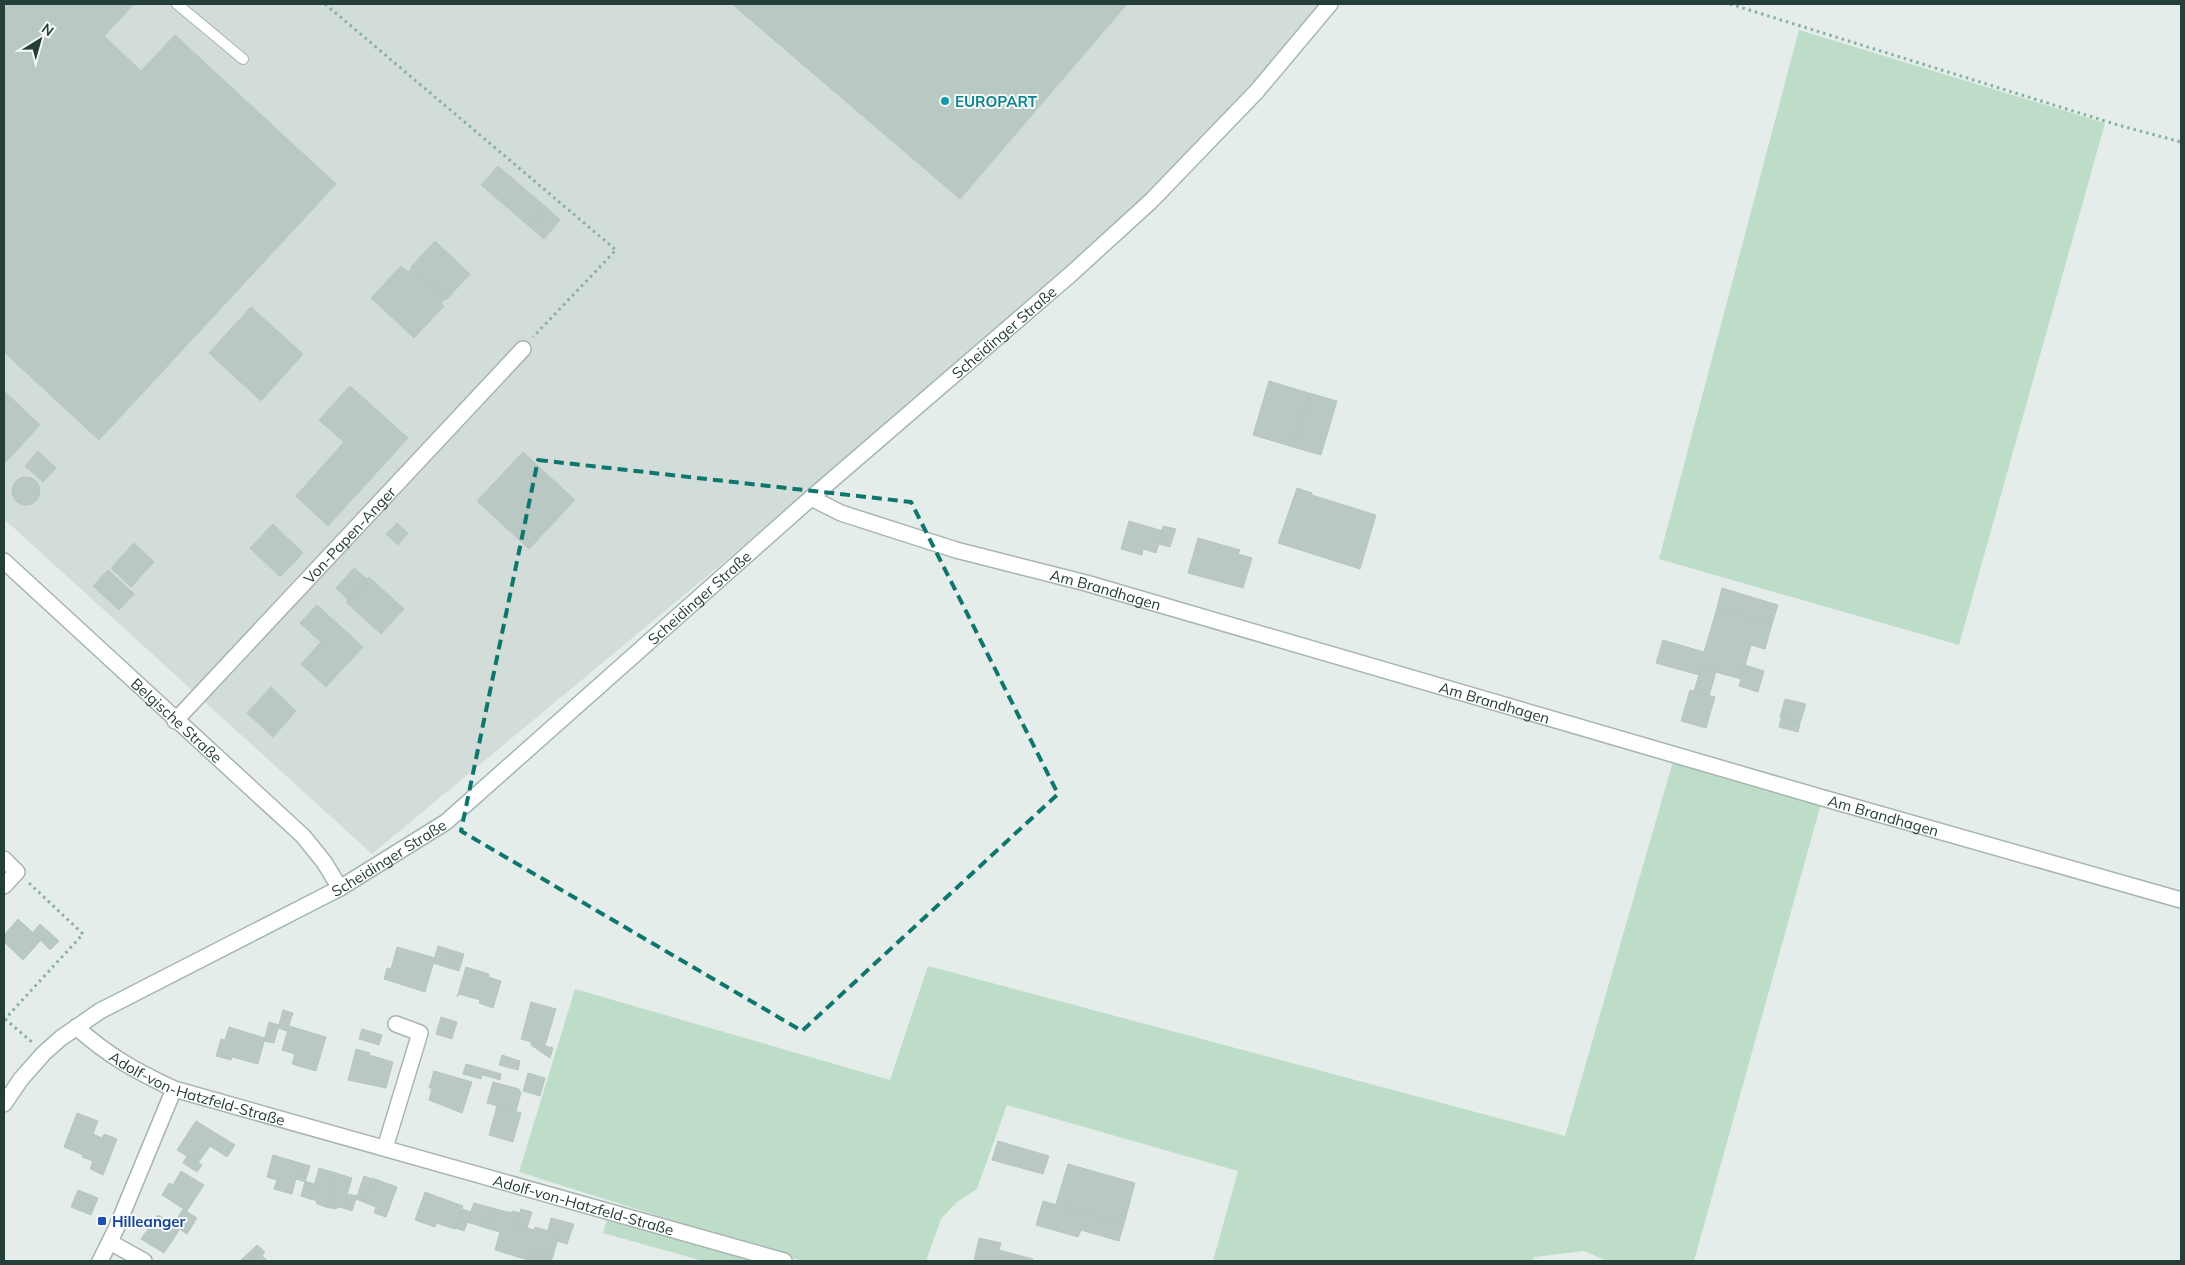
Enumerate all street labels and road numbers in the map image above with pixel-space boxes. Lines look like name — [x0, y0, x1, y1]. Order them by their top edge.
street label: Scheidinger Straße — [947, 282, 1060, 382]
street label: Von-Papen-Anger — [299, 482, 400, 587]
street label: Scheidinger Straße — [643, 546, 755, 648]
street label: Am Brandhagen — [1048, 565, 1163, 614]
street label: Belgische Straße — [127, 673, 226, 767]
street label: Am Brandhagen — [1437, 677, 1552, 727]
street label: Am Brandhagen — [1826, 790, 1941, 840]
street label: Scheidinger Straße — [328, 815, 450, 900]
street label: Adolf-von-Hatzfeld-Straße — [106, 1047, 287, 1129]
street label: Adolf-von-Hatzfeld-Straße — [491, 1170, 676, 1239]

